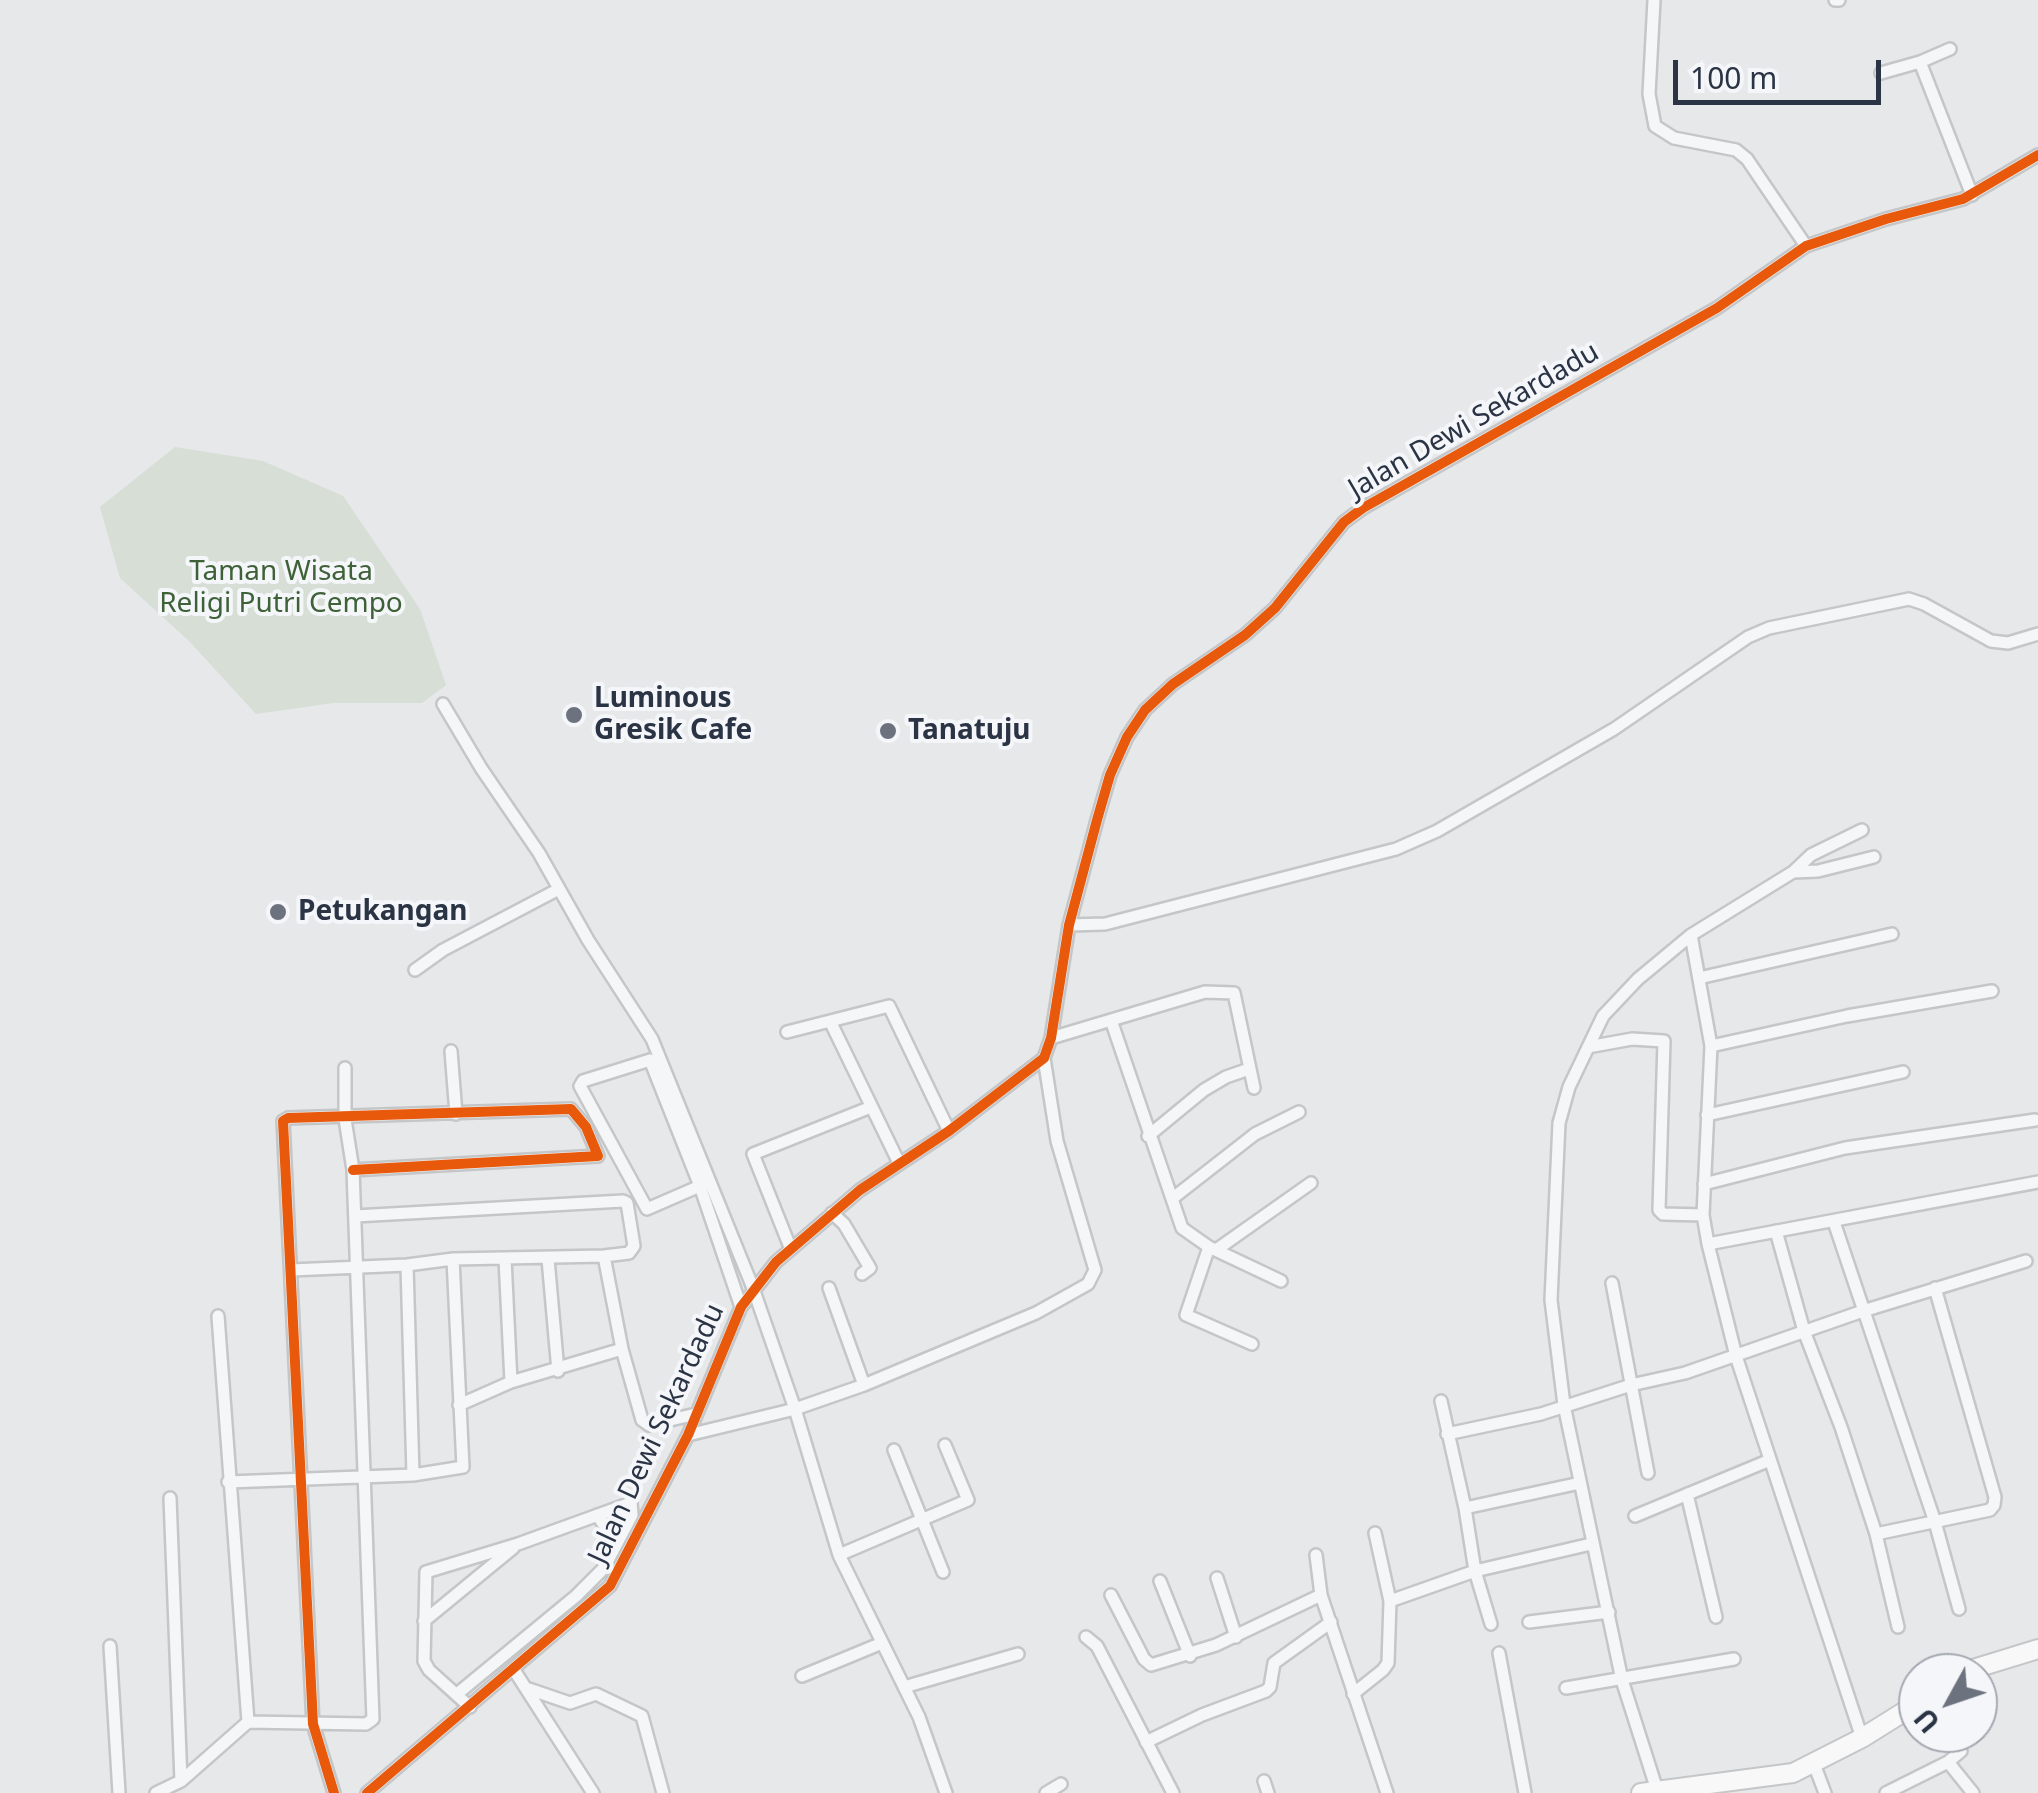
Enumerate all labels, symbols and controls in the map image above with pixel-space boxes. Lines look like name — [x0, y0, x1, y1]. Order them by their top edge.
scale bar — [1678, 40, 1886, 102]
text: 100 m — [1690, 57, 1777, 98]
street label: Jalan Dewi Sekardadu — [1343, 336, 1605, 506]
park label: Taman Wisata Religi Putri Cempo — [159, 555, 403, 621]
place label: Luminous Gresik Cafe — [594, 682, 752, 748]
marker: Luminous Gresik Cafe — [563, 704, 585, 726]
place label: Tanatuju — [908, 714, 1031, 748]
marker: Tanatuju — [877, 720, 899, 742]
place label: Petukangan — [298, 895, 467, 929]
marker: Petukangan — [267, 901, 289, 923]
street label: Jalan Dewi Sekardadu — [582, 1299, 732, 1569]
north arrow — [1898, 1653, 1998, 1753]
text: U — [1905, 1701, 1948, 1741]

